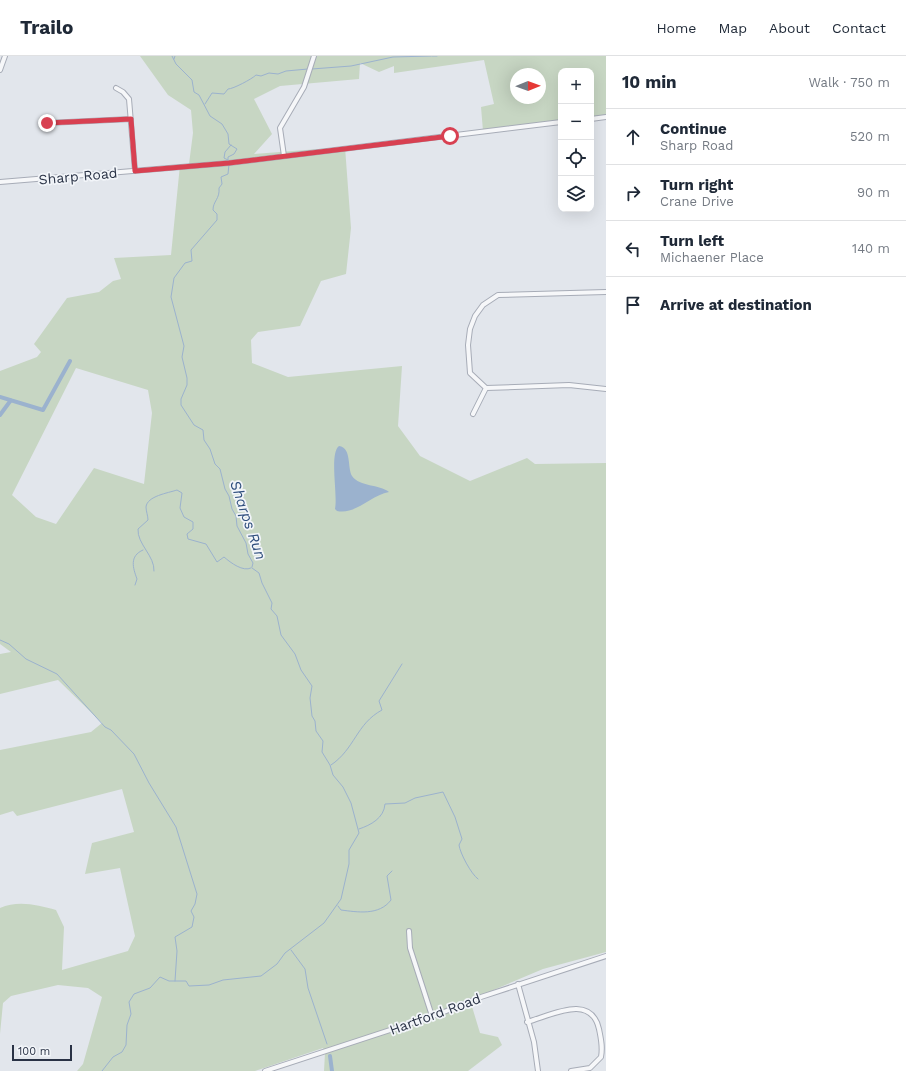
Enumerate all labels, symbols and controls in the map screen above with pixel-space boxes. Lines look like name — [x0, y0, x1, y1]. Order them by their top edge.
text: Trailo — [20, 16, 73, 39]
text: Home — [656, 20, 696, 36]
text: Map — [718, 20, 747, 36]
text: About — [769, 20, 810, 36]
text: Contact — [832, 20, 886, 36]
north arrow — [510, 68, 546, 104]
map controls — [558, 68, 594, 212]
button: + — [558, 68, 594, 104]
text: 10 min — [622, 72, 677, 92]
text: Walk · 750 m — [809, 75, 890, 90]
button: − — [558, 104, 594, 140]
route end — [38, 114, 56, 132]
text: Continue — [660, 120, 727, 138]
icon: ahead — [622, 126, 644, 148]
route start — [441, 127, 459, 145]
text: 520 m — [850, 129, 890, 144]
text: Sharp Road — [660, 138, 733, 153]
button: locate — [558, 140, 594, 176]
street label: Sharp Road — [38, 165, 118, 187]
button: layers — [558, 176, 594, 212]
text: Turn right — [660, 176, 733, 194]
icon: right — [622, 182, 644, 204]
text: 90 m — [857, 185, 890, 200]
text: Crane Drive — [660, 194, 734, 209]
text: Turn left — [660, 232, 724, 250]
icon: left — [622, 238, 644, 260]
text: 140 m — [852, 241, 890, 256]
text: Michaener Place — [660, 250, 764, 265]
icon: arrive — [622, 294, 644, 316]
text: Arrive at destination — [660, 296, 812, 314]
water label: Sharps Run — [226, 478, 270, 562]
street label: Hartford Road — [387, 990, 483, 1038]
scale bar — [12, 1043, 72, 1062]
text: 100 m — [18, 1045, 50, 1058]

